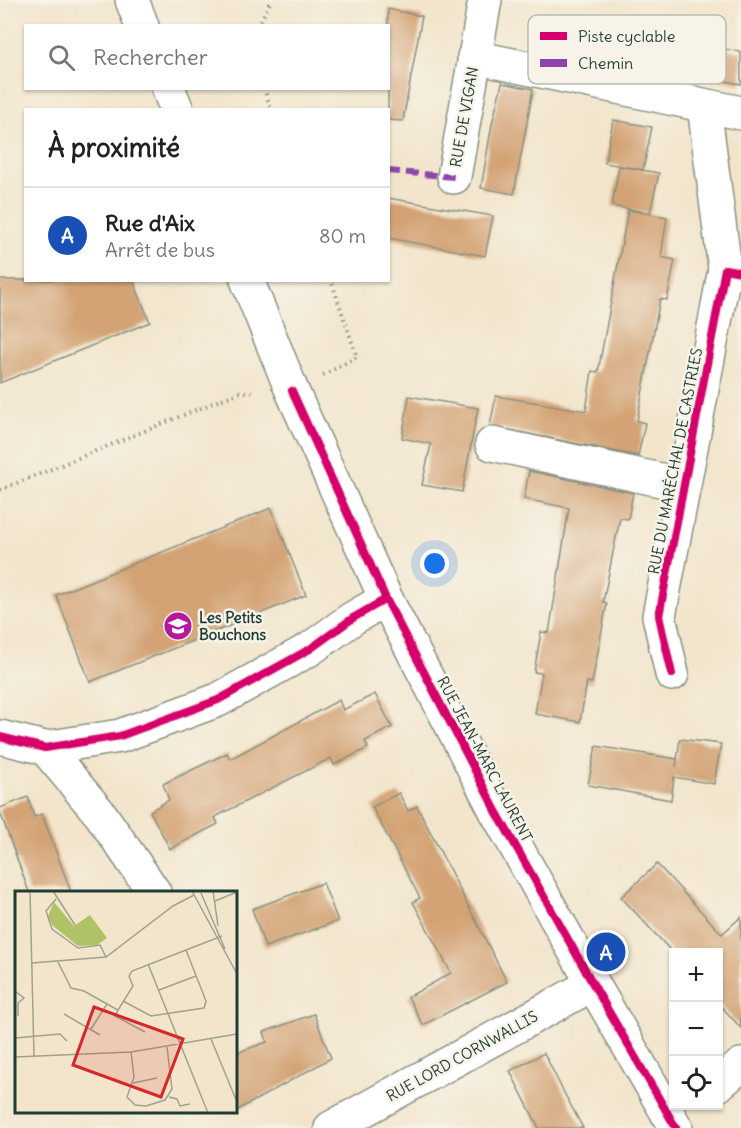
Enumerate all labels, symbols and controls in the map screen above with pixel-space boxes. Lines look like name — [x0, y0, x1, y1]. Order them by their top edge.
legend — [528, 15, 726, 84]
search box — [24, 24, 390, 90]
text: Piste cyclable — [578, 26, 675, 46]
icon: search — [45, 41, 78, 74]
text: Rechercher — [93, 43, 208, 71]
text: Chemin — [578, 53, 633, 73]
street label: RUE DE VIGAN — [446, 65, 482, 169]
text: À proximité — [48, 131, 180, 164]
text: Rue d'Aix — [105, 209, 195, 237]
text: A — [61, 223, 74, 248]
text: 80 m — [319, 223, 366, 248]
text: Arrêt de bus — [105, 237, 215, 262]
street label: RUE DU MARÉCHAL DE CASTRIES — [644, 346, 706, 576]
your location — [420, 549, 449, 578]
place label: Les Petits Bouchons — [199, 608, 266, 644]
school or university icon: Les Petits Bouchons — [162, 610, 194, 642]
street label: RUE JEAN-MARC LAURENT — [433, 673, 537, 845]
inset map — [15, 891, 237, 1113]
pin: A — [586, 930, 626, 974]
map controls — [669, 948, 723, 1110]
button: + — [669, 948, 723, 1002]
button: − — [669, 1002, 723, 1056]
street label: RUE LORD CORNWALLIS — [383, 1006, 541, 1106]
button: locate — [669, 1056, 723, 1110]

